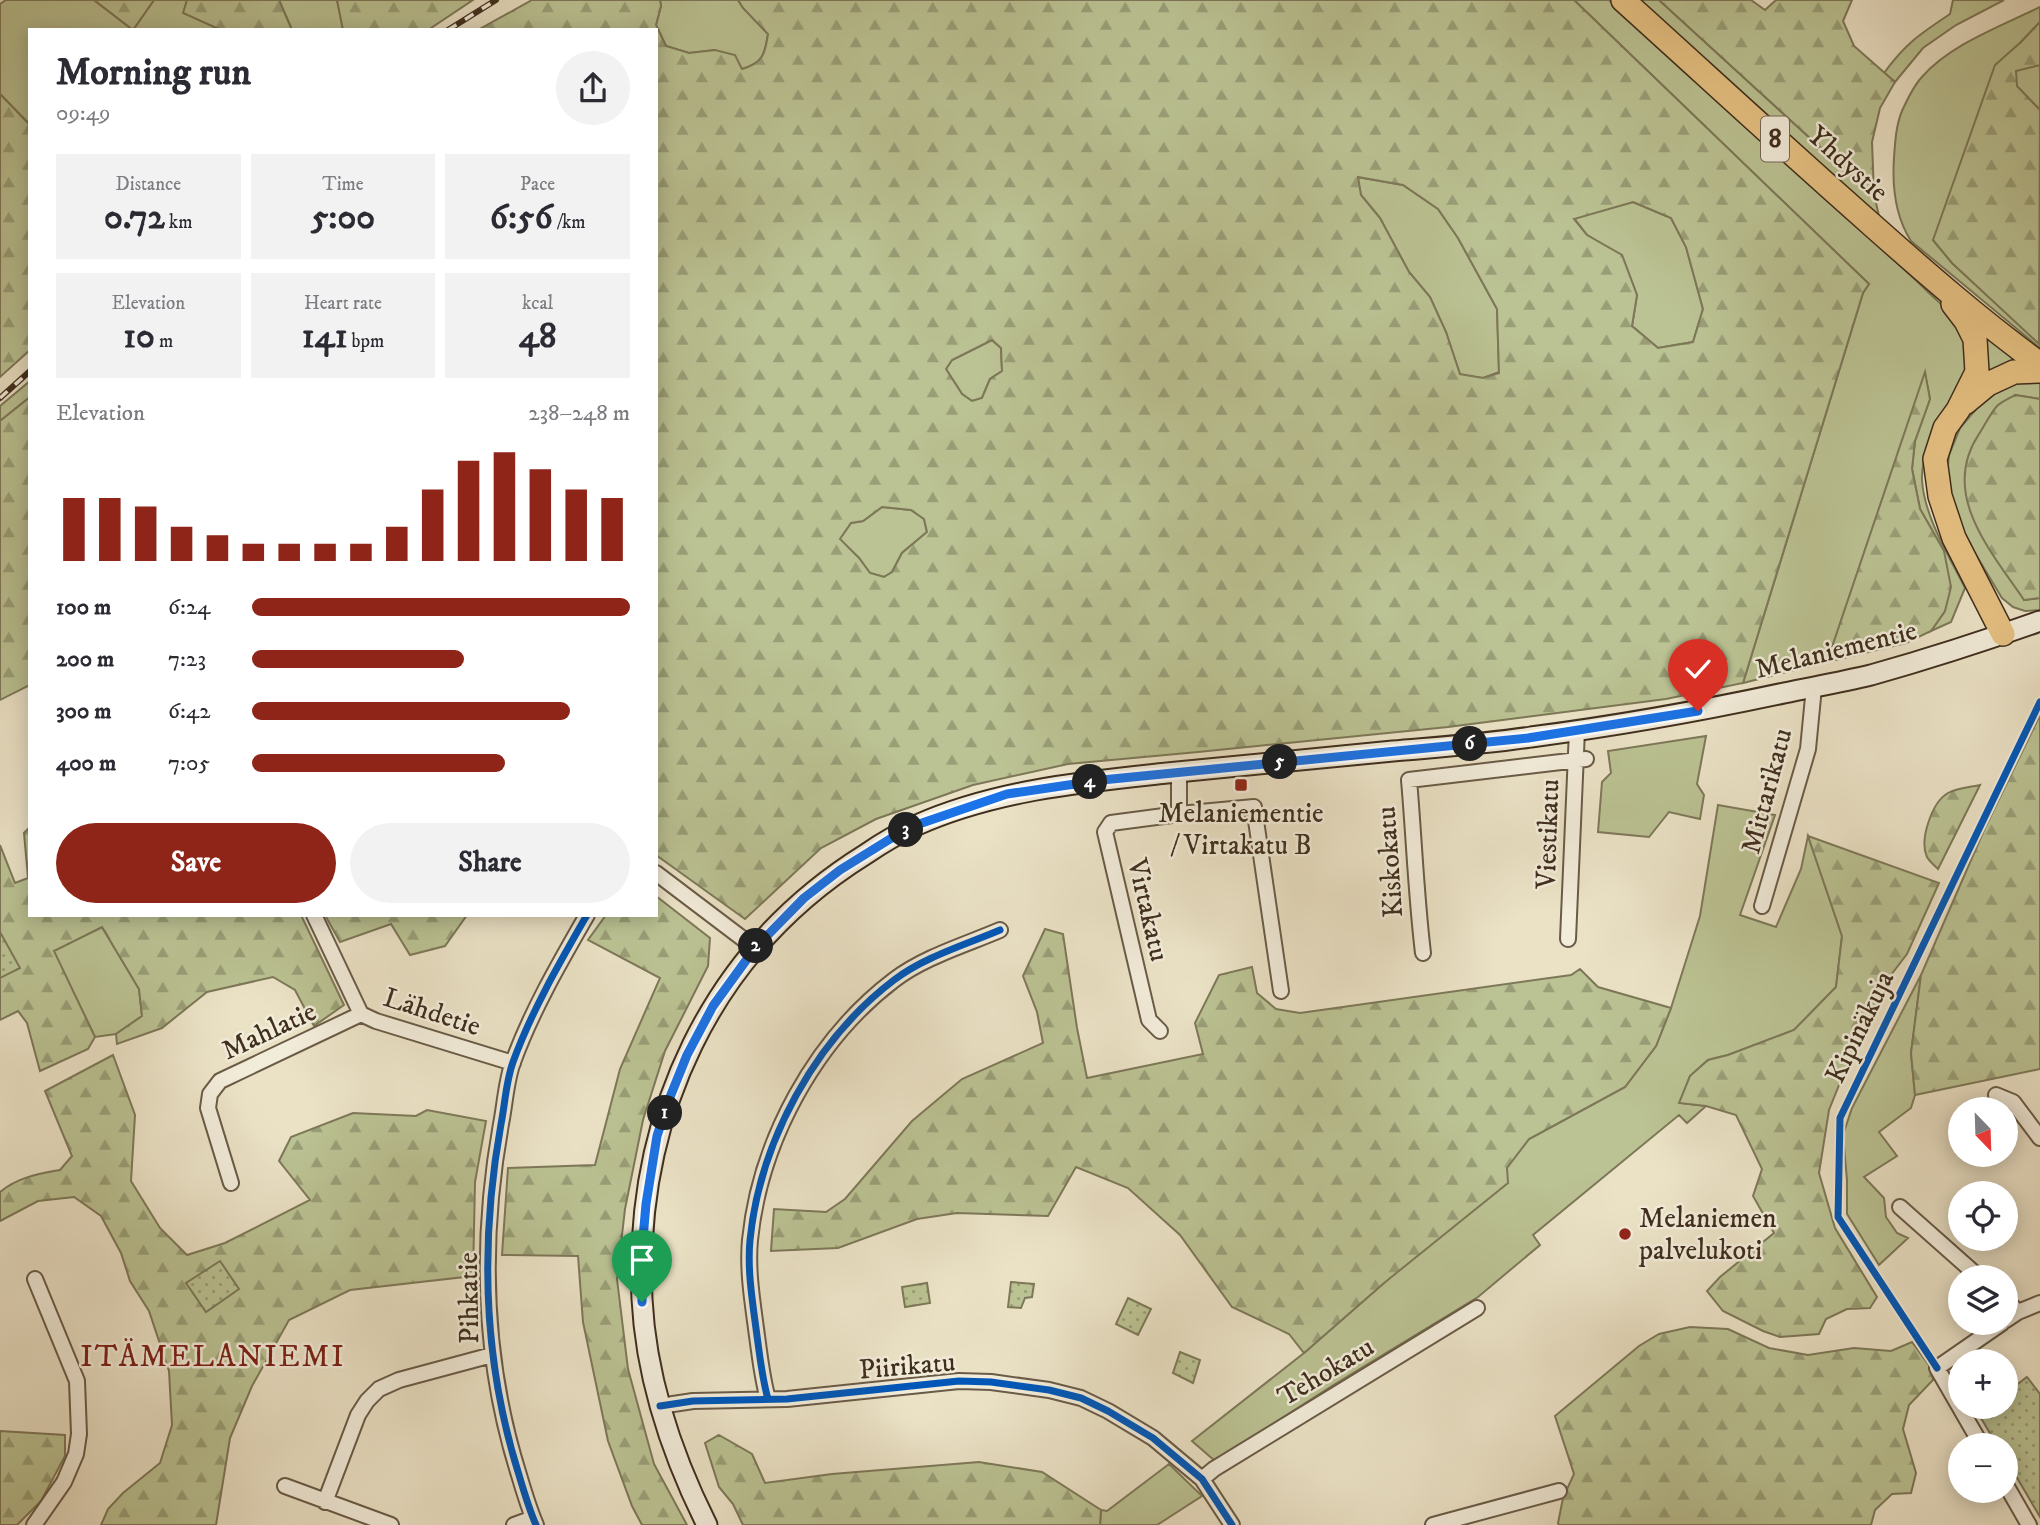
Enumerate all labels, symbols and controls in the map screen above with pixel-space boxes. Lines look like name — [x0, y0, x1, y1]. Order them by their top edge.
text: Morning run — [56, 49, 251, 97]
button: share — [556, 51, 630, 125]
text: 09:49 — [56, 99, 111, 128]
road number: 8 — [1761, 116, 1789, 162]
street label: Yhdystie — [1800, 118, 1896, 210]
text: Distance — [116, 173, 181, 196]
text: Time — [322, 173, 364, 196]
text: Pace — [520, 173, 555, 196]
text: 0.72 — [104, 196, 165, 240]
text: 5:00 — [311, 196, 375, 240]
text: 6:56 — [490, 196, 553, 240]
text: km — [165, 211, 193, 234]
text: /km — [553, 211, 586, 234]
text: Elevation — [112, 292, 185, 315]
text: Heart rate — [304, 292, 382, 315]
text: kcal — [522, 292, 553, 315]
text: 10 — [123, 315, 155, 359]
text: 141 — [302, 315, 348, 359]
text: 48 — [519, 315, 557, 359]
text: m — [155, 330, 173, 353]
text: bpm — [348, 330, 384, 353]
text: Elevation — [56, 399, 145, 428]
text: 238–248 m — [528, 399, 630, 428]
text: 100 m — [56, 593, 111, 622]
text: 6:24 — [168, 593, 211, 622]
street label: Melaniementie — [1752, 613, 1920, 687]
pin — [1668, 639, 1728, 711]
text: 200 m — [56, 645, 114, 674]
text: 7:23 — [168, 645, 206, 674]
icon: check — [1679, 650, 1717, 688]
text: 300 m — [56, 697, 112, 726]
text: 6:42 — [168, 697, 211, 726]
street label: Mittarikatu — [1733, 724, 1801, 858]
pin: 6 — [1452, 726, 1488, 762]
text: 6 — [1465, 732, 1474, 755]
pin: 5 — [1262, 744, 1298, 780]
text: 400 m — [56, 749, 116, 778]
text: 7:05 — [168, 749, 210, 778]
text: 5 — [1275, 750, 1284, 773]
pin: 4 — [1072, 764, 1108, 800]
text: 4 — [1084, 770, 1095, 793]
marker: Melaniementie / Virtakatu B — [1233, 777, 1249, 793]
street label: Viestikatu — [1529, 778, 1567, 891]
place label: Melaniementie / Virtakatu B — [1158, 796, 1324, 863]
street label: Kiskokatu — [1369, 805, 1411, 919]
pin: 3 — [888, 812, 923, 848]
text: 3 — [902, 818, 909, 841]
button: Save — [56, 823, 336, 903]
button: Share — [350, 823, 630, 903]
street label: Virtakatu — [1119, 854, 1177, 965]
pin: 2 — [738, 928, 774, 964]
text: 2 — [751, 934, 760, 957]
street label: Kipinäkuja — [1818, 965, 1902, 1089]
street label: Lähdetie — [379, 980, 485, 1044]
street label: Mahlatie — [216, 994, 322, 1068]
pin: 1 — [648, 1096, 682, 1130]
north arrow — [1948, 1097, 2018, 1167]
map controls — [1948, 1097, 2018, 1503]
text: 1 — [661, 1101, 668, 1124]
button: locate — [1948, 1181, 2018, 1251]
place label: Melaniemen palvelukoti — [1638, 1201, 1777, 1268]
marker: Melaniemen palvelukoti — [1617, 1226, 1633, 1242]
pin — [612, 1230, 672, 1302]
icon: arrive — [623, 1241, 661, 1279]
street label: Pihkatie — [451, 1252, 487, 1344]
button: layers — [1948, 1265, 2018, 1335]
street label: Tehokatu — [1271, 1330, 1381, 1414]
district label: ITÄMELANIEMI — [80, 1338, 346, 1376]
street label: Piirikatu — [857, 1344, 957, 1388]
button: + — [1948, 1349, 2018, 1419]
button: − — [1948, 1433, 2018, 1503]

